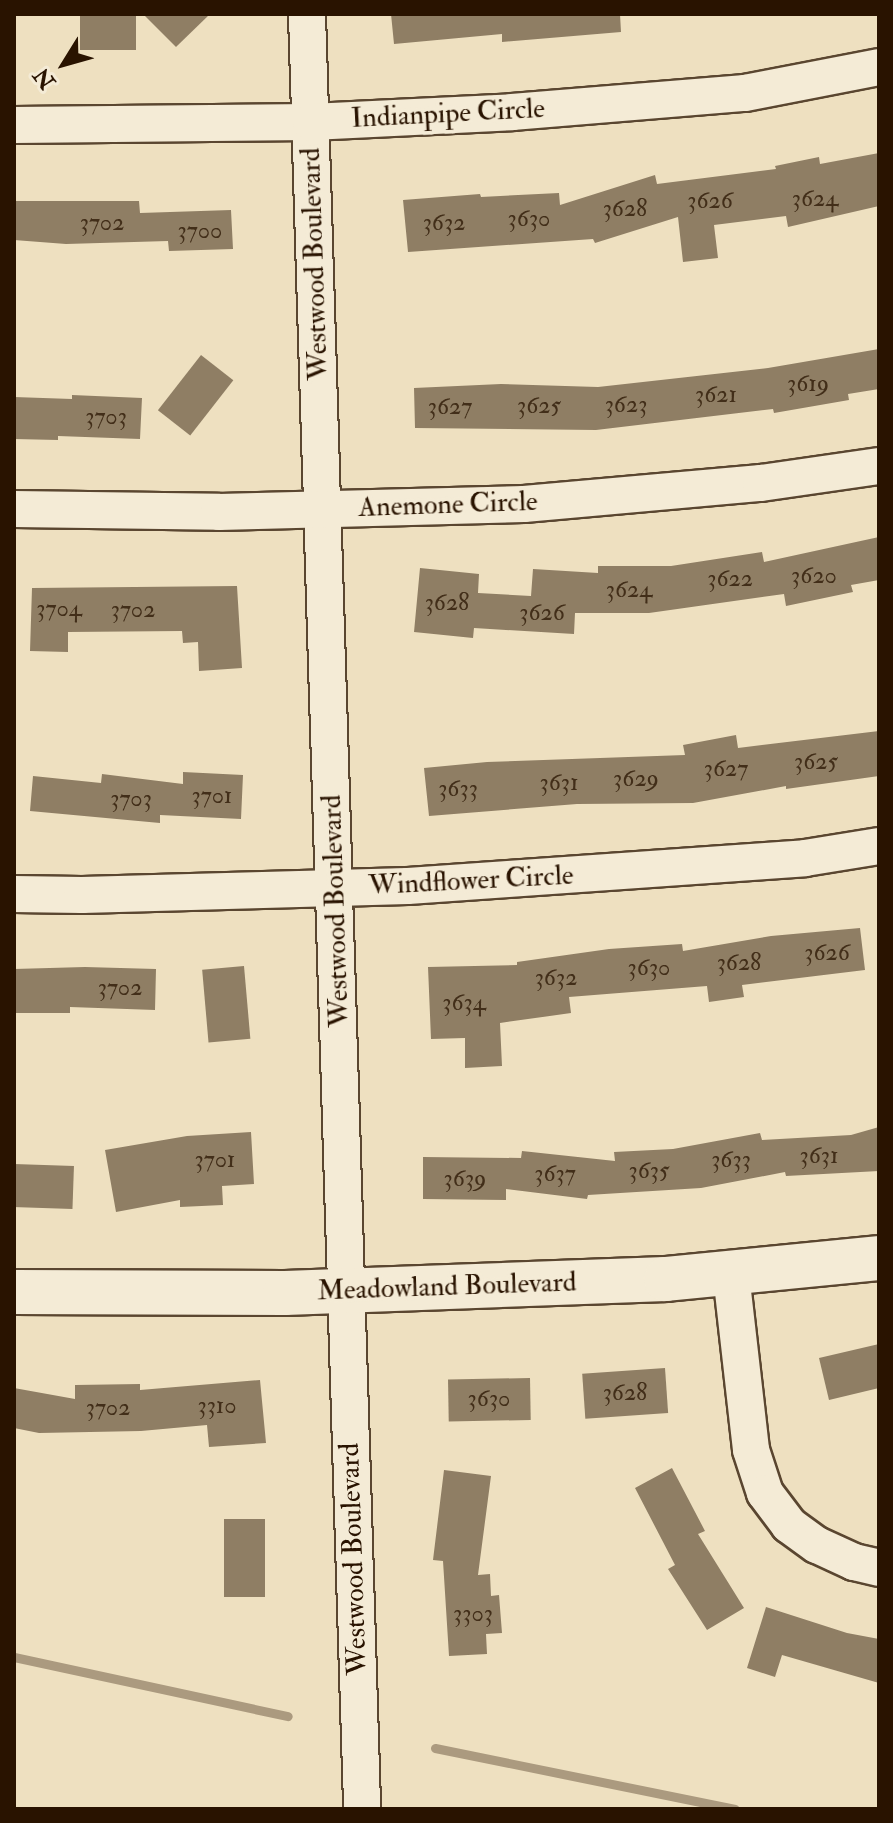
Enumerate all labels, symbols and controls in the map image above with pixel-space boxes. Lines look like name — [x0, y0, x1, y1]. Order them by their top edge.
north arrow — [24, 24, 104, 104]
text: N — [28, 62, 62, 95]
street label: Indianpipe Circle — [350, 92, 546, 136]
street label: Westwood Boulevard — [294, 147, 336, 381]
house number: 3624 — [792, 185, 838, 213]
house number: 3626 — [687, 187, 733, 215]
house number: 3628 — [603, 195, 647, 223]
house number: 3630 — [508, 205, 550, 233]
house number: 3702 — [80, 209, 124, 237]
house number: 3632 — [423, 209, 465, 237]
house number: 3700 — [178, 217, 222, 245]
house number: 3619 — [787, 370, 829, 398]
house number: 3621 — [695, 381, 737, 409]
house number: 3623 — [605, 391, 647, 419]
house number: 3625 — [517, 392, 561, 420]
house number: 3627 — [428, 393, 472, 421]
house number: 3703 — [85, 403, 127, 431]
street label: Anemone Circle — [358, 485, 538, 525]
house number: 3620 — [791, 562, 837, 590]
house number: 3622 — [707, 565, 753, 593]
house number: 3624 — [606, 576, 652, 604]
house number: 3628 — [425, 589, 469, 617]
house number: 3704 — [36, 595, 82, 623]
house number: 3702 — [111, 596, 155, 624]
house number: 3626 — [519, 599, 565, 627]
house number: 3625 — [794, 748, 838, 776]
house number: 3627 — [704, 755, 748, 783]
house number: 3629 — [613, 765, 659, 793]
house number: 3631 — [539, 769, 579, 797]
house number: 3633 — [438, 775, 478, 803]
house number: 3701 — [192, 782, 232, 810]
house number: 3703 — [110, 785, 152, 813]
street label: Westwood Boulevard — [315, 794, 357, 1028]
street label: Windflower Circle — [368, 859, 574, 903]
house number: 3626 — [804, 939, 850, 967]
house number: 3628 — [717, 949, 761, 977]
house number: 3630 — [628, 954, 670, 982]
house number: 3632 — [535, 964, 577, 992]
house number: 3702 — [98, 974, 142, 1002]
house number: 3634 — [442, 989, 486, 1017]
house number: 3631 — [799, 1142, 839, 1170]
house number: 3701 — [195, 1146, 235, 1174]
house number: 3633 — [711, 1146, 751, 1174]
house number: 3635 — [628, 1157, 670, 1185]
house number: 3637 — [534, 1160, 576, 1188]
house number: 3639 — [444, 1165, 486, 1193]
street label: Meadowland Boulevard — [317, 1266, 577, 1308]
house number: 3628 — [603, 1379, 647, 1407]
house number: 3630 — [468, 1385, 510, 1413]
house number: 3310 — [197, 1392, 237, 1420]
house number: 3702 — [86, 1394, 130, 1422]
street label: Westwood Boulevard — [333, 1442, 375, 1676]
house number: 3303 — [453, 1600, 493, 1628]

